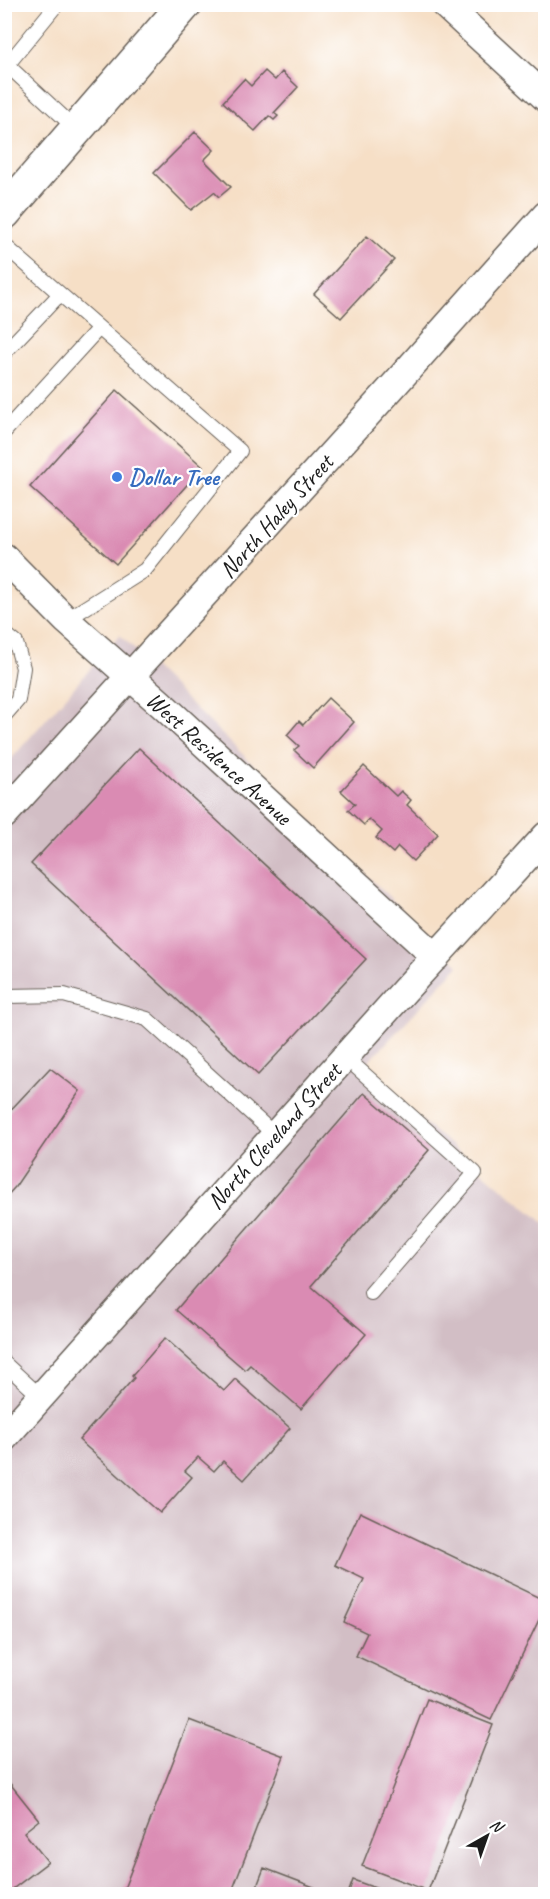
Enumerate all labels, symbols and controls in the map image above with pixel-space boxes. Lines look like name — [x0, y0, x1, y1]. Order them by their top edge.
street label: North Haley Street — [213, 446, 341, 584]
place label: Dollar Tree — [129, 462, 221, 492]
marker: Dollar Tree — [110, 470, 124, 484]
street label: West Residence Avenue — [140, 685, 300, 833]
street label: North Cleveland Street — [200, 1055, 349, 1216]
north arrow — [457, 1806, 517, 1866]
text: N — [486, 1814, 509, 1838]

